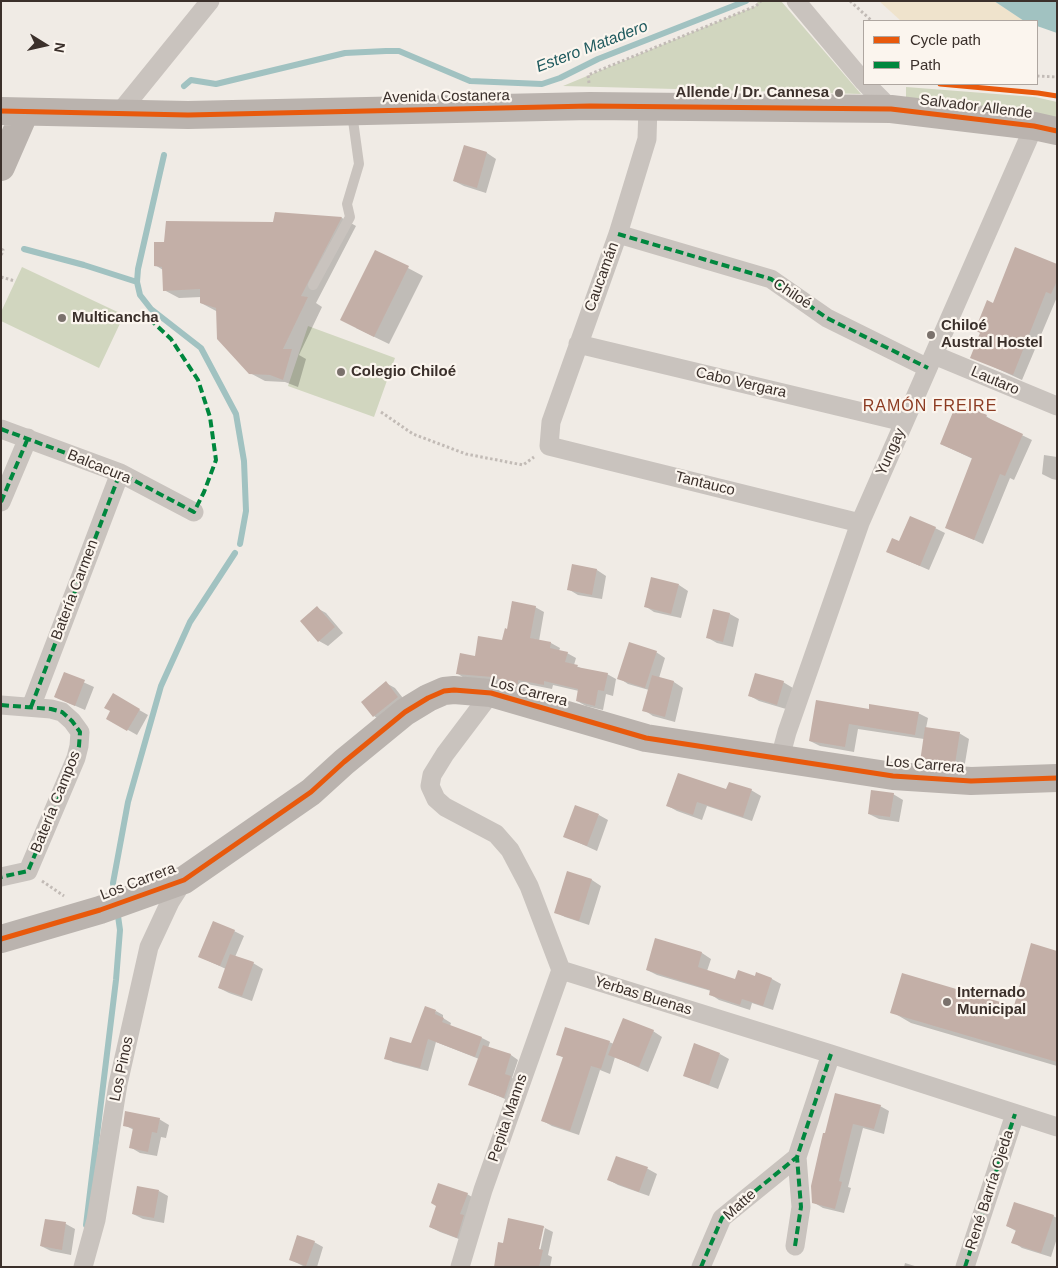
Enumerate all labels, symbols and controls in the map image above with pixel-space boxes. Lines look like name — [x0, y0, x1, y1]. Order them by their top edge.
water label: Estero Matadero — [533, 17, 651, 77]
north arrow — [20, 20, 70, 70]
legend — [863, 20, 1038, 85]
text: Cycle path — [910, 31, 981, 48]
text: N — [51, 41, 69, 54]
text: Path — [910, 56, 941, 73]
place label: Allende / Dr. Cannesa — [676, 84, 829, 102]
street label: Avenida Costanera — [382, 87, 510, 107]
marker: Allende / Dr. Cannesa — [833, 87, 845, 99]
street label: Salvador Allende — [919, 91, 1033, 123]
street label: Caucamán — [581, 240, 623, 314]
street label: Chiloé — [769, 275, 815, 313]
place label: Multicancha — [72, 309, 159, 327]
marker: Multicancha — [56, 312, 68, 324]
place label: Chiloé Austral Hostel — [941, 317, 1043, 352]
marker: Chiloé Austral Hostel — [925, 329, 937, 341]
place label: Colegio Chiloé — [351, 363, 456, 381]
street label: Lautaro — [968, 363, 1022, 399]
street label: Cabo Vergara — [694, 364, 788, 402]
marker: Colegio Chiloé — [335, 366, 347, 378]
district label: RAMÓN FREIRE — [861, 397, 999, 417]
street label: Yungay — [873, 425, 909, 479]
street label: Balcacura — [65, 446, 133, 488]
street label: Tantauco — [673, 468, 737, 500]
street label: Batería Carmen — [48, 537, 102, 643]
street label: Los Carrera — [488, 673, 570, 711]
street label: Batería Campos — [27, 748, 85, 856]
street label: Los Carrera — [885, 753, 965, 777]
street label: Los Carrera — [98, 859, 178, 905]
street label: Yerbas Buenas — [592, 973, 694, 1019]
place label: Internado Municipal — [957, 984, 1026, 1019]
marker: Internado Municipal — [941, 996, 953, 1008]
street label: Los Pinos — [106, 1035, 138, 1103]
street label: Pepita Manns — [485, 1072, 531, 1164]
street label: René Barría Ojeda — [962, 1128, 1018, 1252]
street label: Matte — [720, 1186, 760, 1224]

